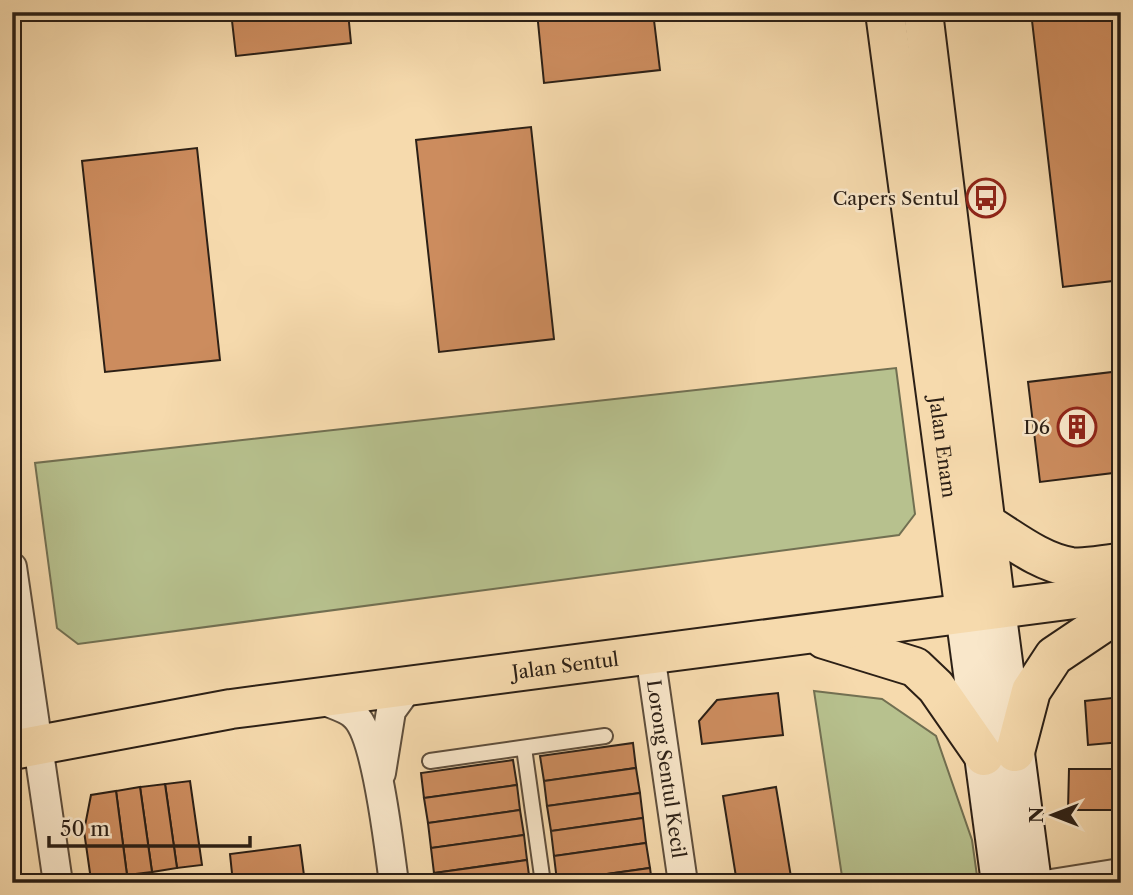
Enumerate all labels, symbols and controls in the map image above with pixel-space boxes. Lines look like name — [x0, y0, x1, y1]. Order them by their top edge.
bus stop icon: Capers Sentul — [965, 177, 1007, 219]
place label: Capers Sentul — [833, 187, 959, 210]
street label: Jalan Enam — [924, 392, 961, 499]
building icon: D6 — [1056, 406, 1098, 448]
place label: D6 — [1023, 416, 1050, 439]
street label: Jalan Sentul — [508, 647, 620, 684]
street label: Lorong Sentul Kecil — [642, 678, 691, 860]
north arrow — [1018, 780, 1088, 850]
scale bar — [49, 804, 250, 848]
text: N — [1025, 807, 1048, 823]
text: 50 m — [60, 816, 110, 841]

